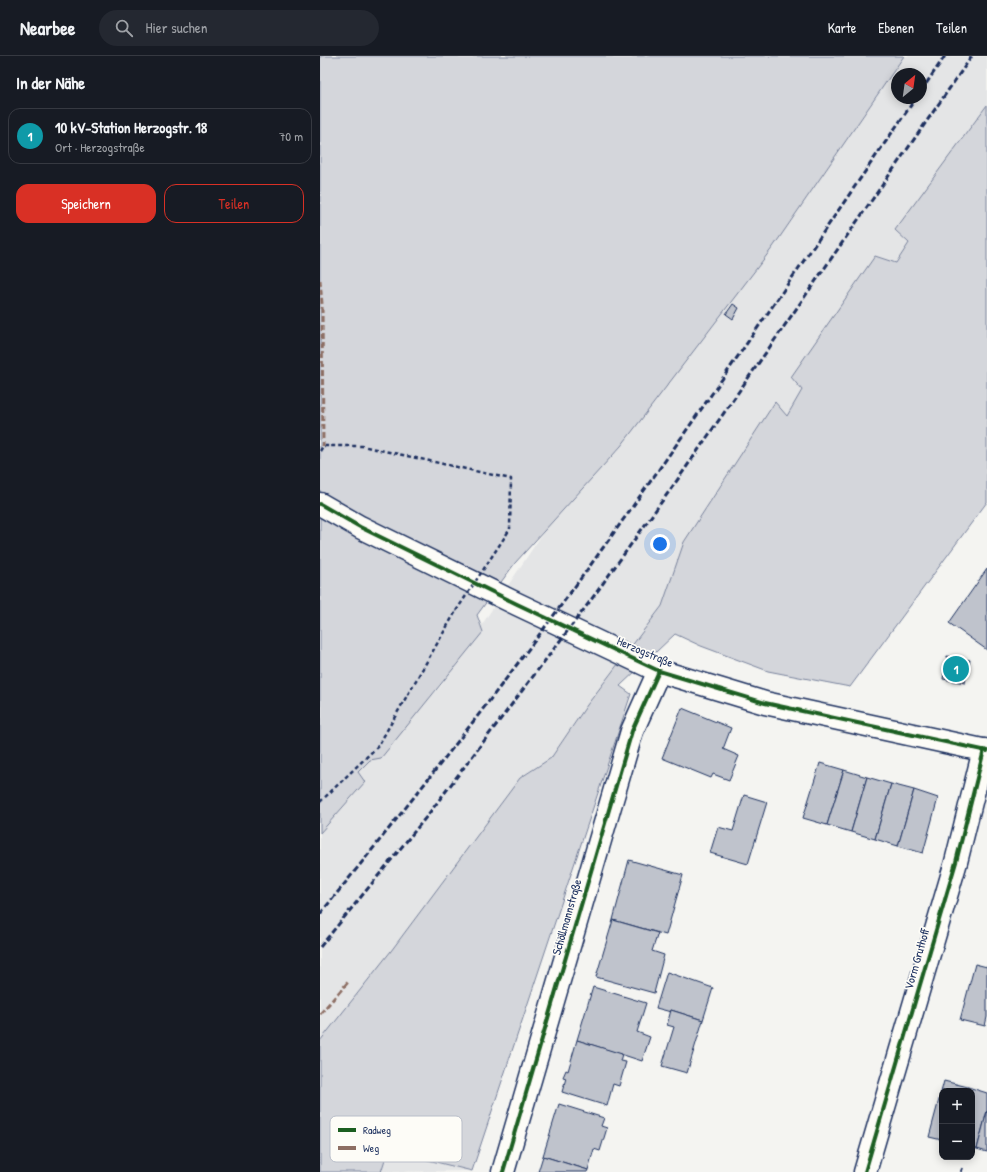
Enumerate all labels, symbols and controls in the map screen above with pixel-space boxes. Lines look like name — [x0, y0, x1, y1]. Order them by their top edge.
search box — [99, 10, 379, 46]
text: Nearbee — [20, 15, 75, 41]
icon: search — [113, 17, 135, 39]
text: Hier suchen — [145, 17, 208, 38]
text: Karte — [828, 18, 856, 37]
text: Ebenen — [878, 18, 914, 37]
text: Teilen — [936, 18, 967, 37]
north arrow — [891, 68, 927, 104]
text: In der Nähe — [16, 71, 85, 94]
text: 10 kV-Station Herzogstr. 18 — [55, 117, 207, 138]
text: 1 — [28, 127, 32, 145]
text: 70 m — [279, 127, 303, 145]
text: Ort · Herzogstraße — [55, 138, 145, 156]
button: Speichern — [16, 184, 156, 223]
button: Teilen — [164, 184, 304, 223]
your location — [650, 534, 670, 554]
street label: Herzogstraße — [614, 632, 676, 671]
pin: 1 — [943, 654, 969, 684]
street label: Schöllmannstraße — [548, 877, 586, 957]
street label: Vorm Gruthoff — [900, 926, 934, 991]
map controls — [939, 1088, 975, 1160]
button: + — [939, 1088, 975, 1124]
legend — [330, 1116, 462, 1162]
text: Radweg — [363, 1123, 391, 1137]
button: − — [939, 1124, 975, 1160]
text: Weg — [363, 1141, 379, 1155]

